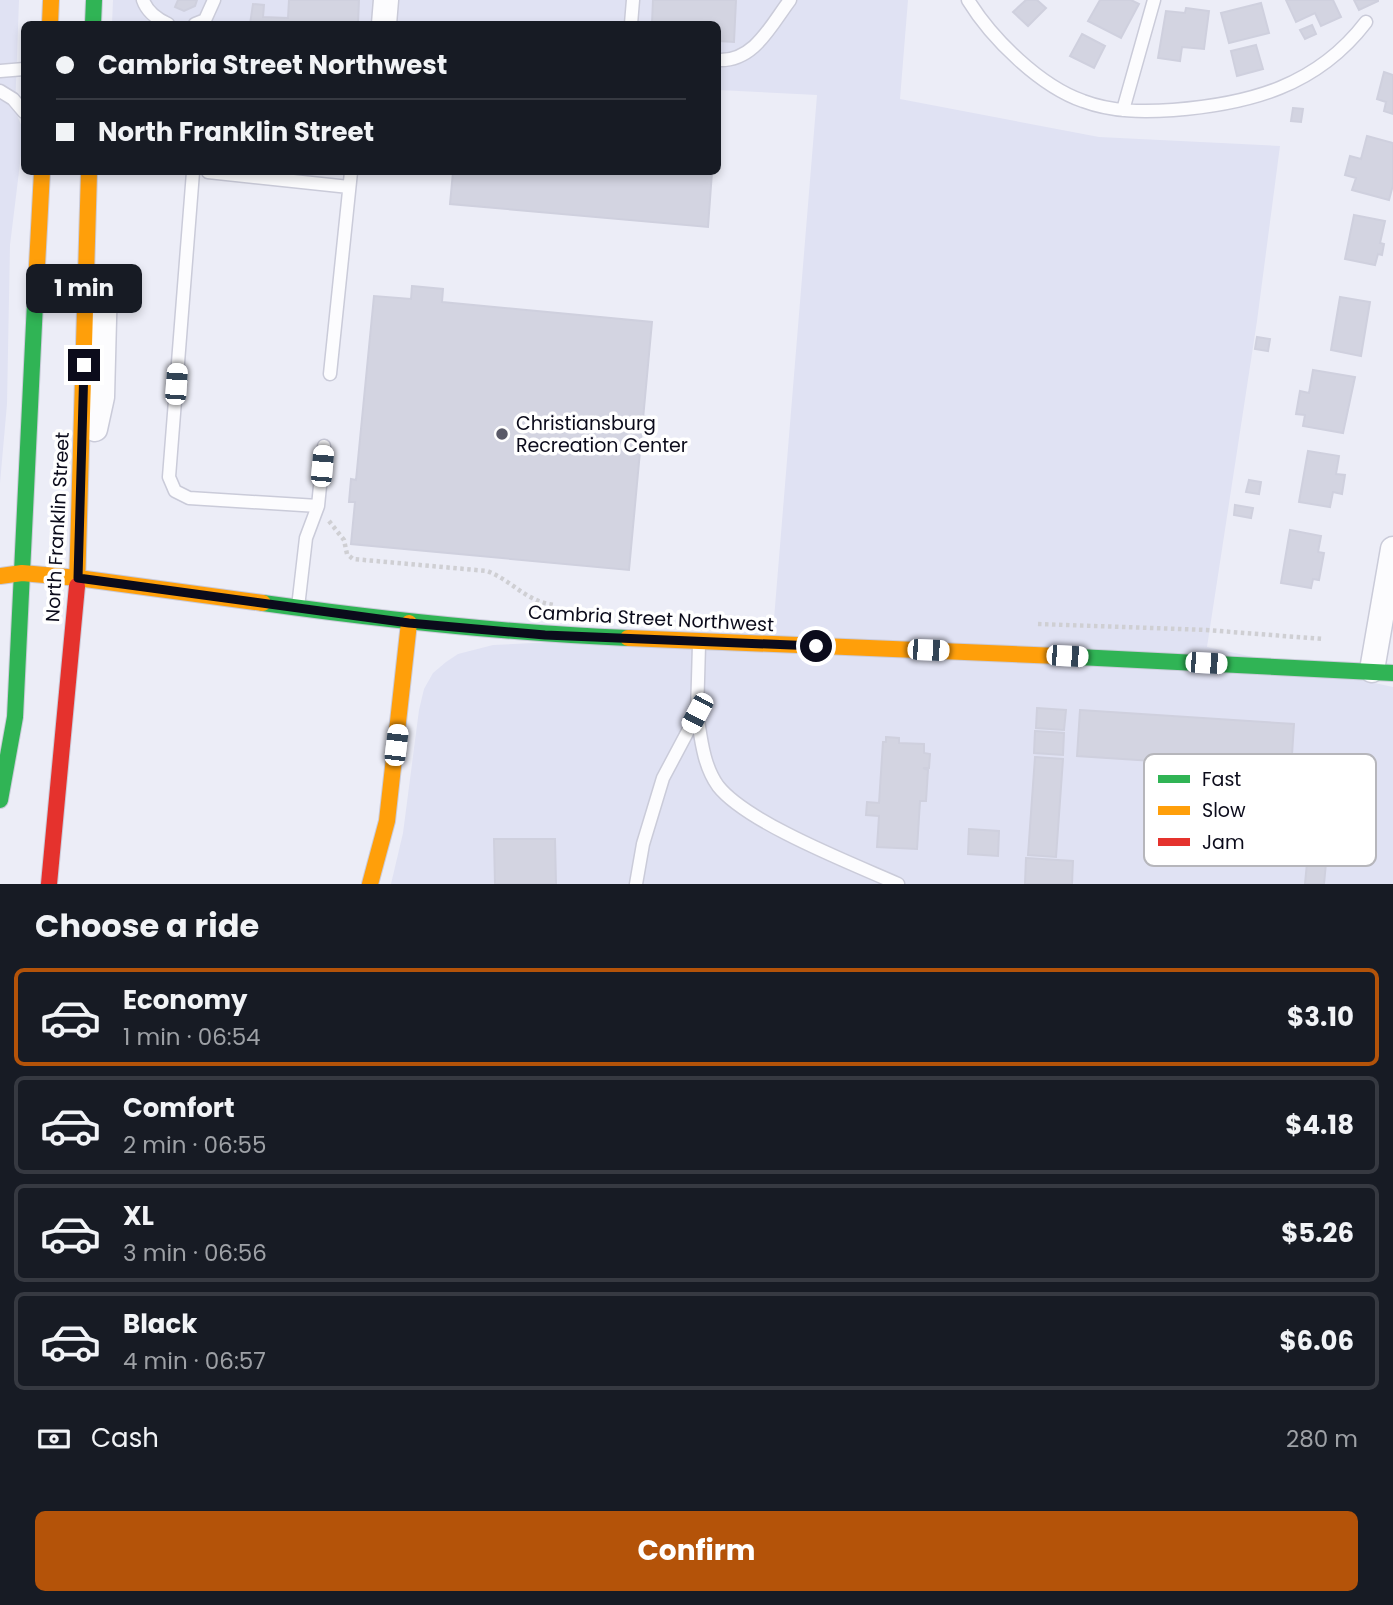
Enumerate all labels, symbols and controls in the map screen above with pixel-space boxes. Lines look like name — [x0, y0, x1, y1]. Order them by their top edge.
text: Cambria Street Northwest — [98, 47, 447, 83]
text: North Franklin Street — [98, 114, 374, 150]
callout: 1 min — [26, 264, 142, 312]
text: 1 min — [54, 272, 114, 304]
route end — [68, 349, 100, 381]
car — [165, 362, 188, 406]
place label: Christiansburg Recreation Center — [516, 410, 688, 459]
marker: Christiansburg Recreation Center — [494, 426, 510, 442]
street label: North Franklin Street — [39, 431, 76, 623]
car — [310, 444, 335, 488]
street label: Cambria Street Northwest — [527, 599, 775, 638]
route start — [800, 630, 832, 662]
car — [907, 639, 950, 661]
car — [1046, 644, 1089, 668]
car — [1185, 651, 1228, 675]
car — [678, 690, 717, 736]
car — [384, 723, 409, 767]
legend — [1144, 754, 1376, 866]
text: Fast — [1202, 766, 1241, 793]
text: Slow — [1202, 797, 1246, 824]
text: Jam — [1202, 829, 1244, 856]
text: Choose a ride — [35, 903, 259, 948]
text: Economy — [123, 982, 247, 1018]
icon: car — [39, 986, 102, 1049]
text: $3.10 — [1287, 999, 1354, 1035]
text: 1 min · 06:54 — [123, 1021, 261, 1053]
text: Comfort — [123, 1090, 235, 1126]
icon: car — [39, 1094, 102, 1157]
text: $4.18 — [1285, 1107, 1354, 1143]
text: 2 min · 06:55 — [123, 1129, 266, 1161]
text: XL — [123, 1198, 154, 1234]
icon: car — [39, 1202, 102, 1265]
text: $5.26 — [1281, 1215, 1354, 1251]
text: 3 min · 06:56 — [123, 1237, 267, 1269]
text: Black — [123, 1306, 197, 1342]
icon: car — [39, 1310, 102, 1373]
text: $6.06 — [1279, 1323, 1354, 1359]
text: 4 min · 06:57 — [123, 1345, 266, 1377]
icon: cash — [35, 1420, 73, 1458]
text: Cash — [91, 1420, 159, 1456]
text: 280 m — [1286, 1423, 1358, 1455]
button: Confirm — [35, 1511, 1358, 1591]

